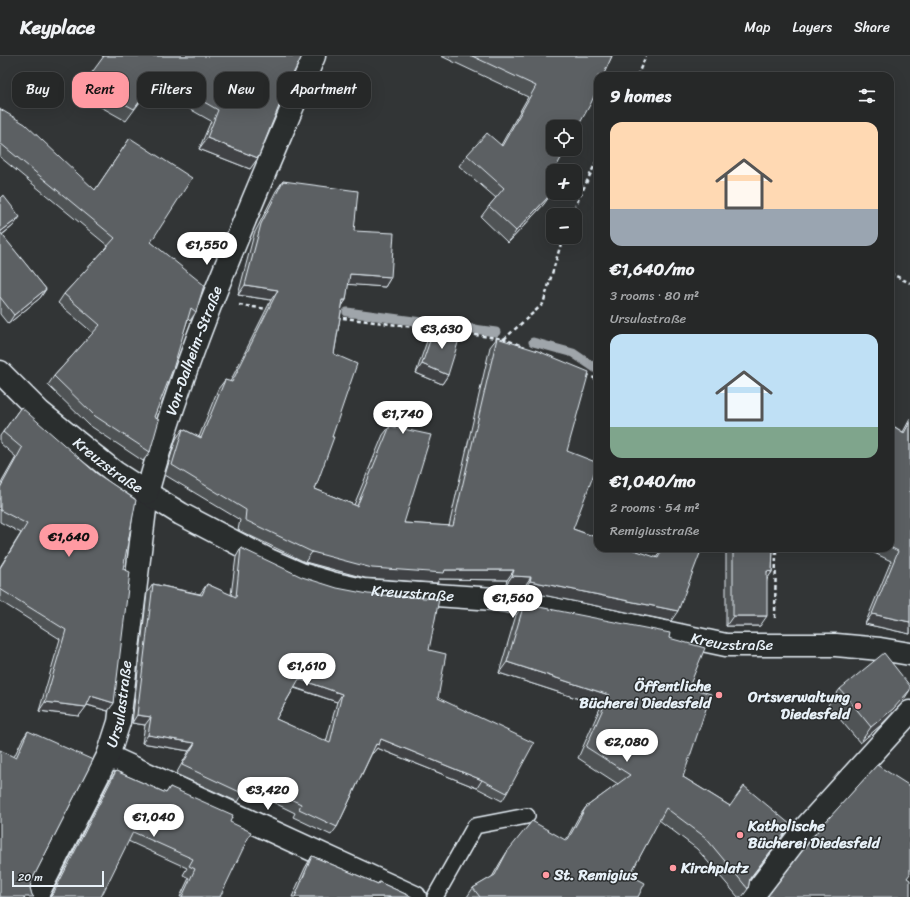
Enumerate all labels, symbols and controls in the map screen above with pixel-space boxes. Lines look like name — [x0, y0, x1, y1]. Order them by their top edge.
text: Keyplace — [20, 11, 95, 44]
text: Map — [745, 15, 770, 40]
text: Layers — [792, 15, 832, 40]
text: Share — [854, 15, 890, 40]
chip: Buy — [12, 72, 64, 108]
chip: Rent — [72, 72, 129, 108]
chip: Filters — [137, 72, 206, 108]
chip: New — [214, 72, 269, 108]
chip: Apartment — [277, 72, 371, 108]
text: 9 homes — [610, 81, 671, 111]
icon: filters — [856, 85, 878, 107]
map controls — [546, 120, 582, 244]
button: locate — [546, 120, 582, 156]
icon: home — [708, 148, 780, 220]
button: + — [546, 164, 582, 200]
button: − — [546, 208, 582, 244]
pin: €1,550 — [174, 232, 240, 266]
text: €1,550 — [186, 233, 228, 256]
text: €1,640/mo — [610, 254, 694, 284]
street label: Von-Dalheim-Straße — [158, 282, 230, 419]
text: 3 rooms · 80 m² — [610, 284, 699, 307]
text: Ursulastraße — [610, 307, 686, 330]
pin: €3,630 — [409, 316, 475, 350]
text: €3,630 — [421, 317, 463, 340]
icon: home — [708, 360, 780, 432]
pin: €1,740 — [370, 401, 436, 435]
text: €1,740 — [382, 402, 424, 425]
street label: Kreuzstraße — [67, 430, 149, 501]
text: €1,040/mo — [610, 466, 695, 496]
text: 2 rooms · 54 m² — [610, 496, 700, 519]
text: Remigiusstraße — [610, 519, 699, 542]
pin: €1,640 — [36, 524, 102, 558]
text: €1,640 — [48, 525, 90, 548]
street label: Kreuzstraße — [371, 578, 455, 609]
pin: €1,560 — [480, 585, 546, 619]
text: €1,560 — [492, 586, 534, 609]
street label: Kreuzstraße — [689, 625, 774, 658]
pin: €1,610 — [274, 653, 340, 687]
text: €1,610 — [288, 654, 326, 677]
street label: Ursulastraße — [99, 659, 139, 751]
place label: Öffentliche Bücherei Diedesfeld — [579, 673, 712, 716]
place label: Ortsverwaltung Diedesfeld — [747, 684, 851, 727]
marker: Öffentliche Bücherei Diedesfeld — [714, 690, 724, 700]
marker: Ortsverwaltung Diedesfeld — [853, 701, 863, 711]
pin: €2,080 — [594, 729, 660, 763]
text: €2,080 — [605, 730, 649, 753]
pin: €3,420 — [235, 777, 301, 811]
text: €3,420 — [246, 778, 290, 801]
pin: €1,040 — [121, 804, 187, 838]
text: €1,040 — [133, 805, 175, 828]
place label: Katholische Bücherei Diedesfeld — [747, 813, 881, 856]
marker: Katholische Bücherei Diedesfeld — [735, 830, 745, 840]
place label: Kirchplatz — [680, 855, 750, 881]
place label: St. Remigius — [553, 862, 639, 888]
marker: Kirchplatz — [668, 863, 678, 873]
text: 20 m — [18, 868, 43, 887]
scale bar — [12, 869, 104, 888]
marker: St. Remigius — [541, 870, 551, 880]

